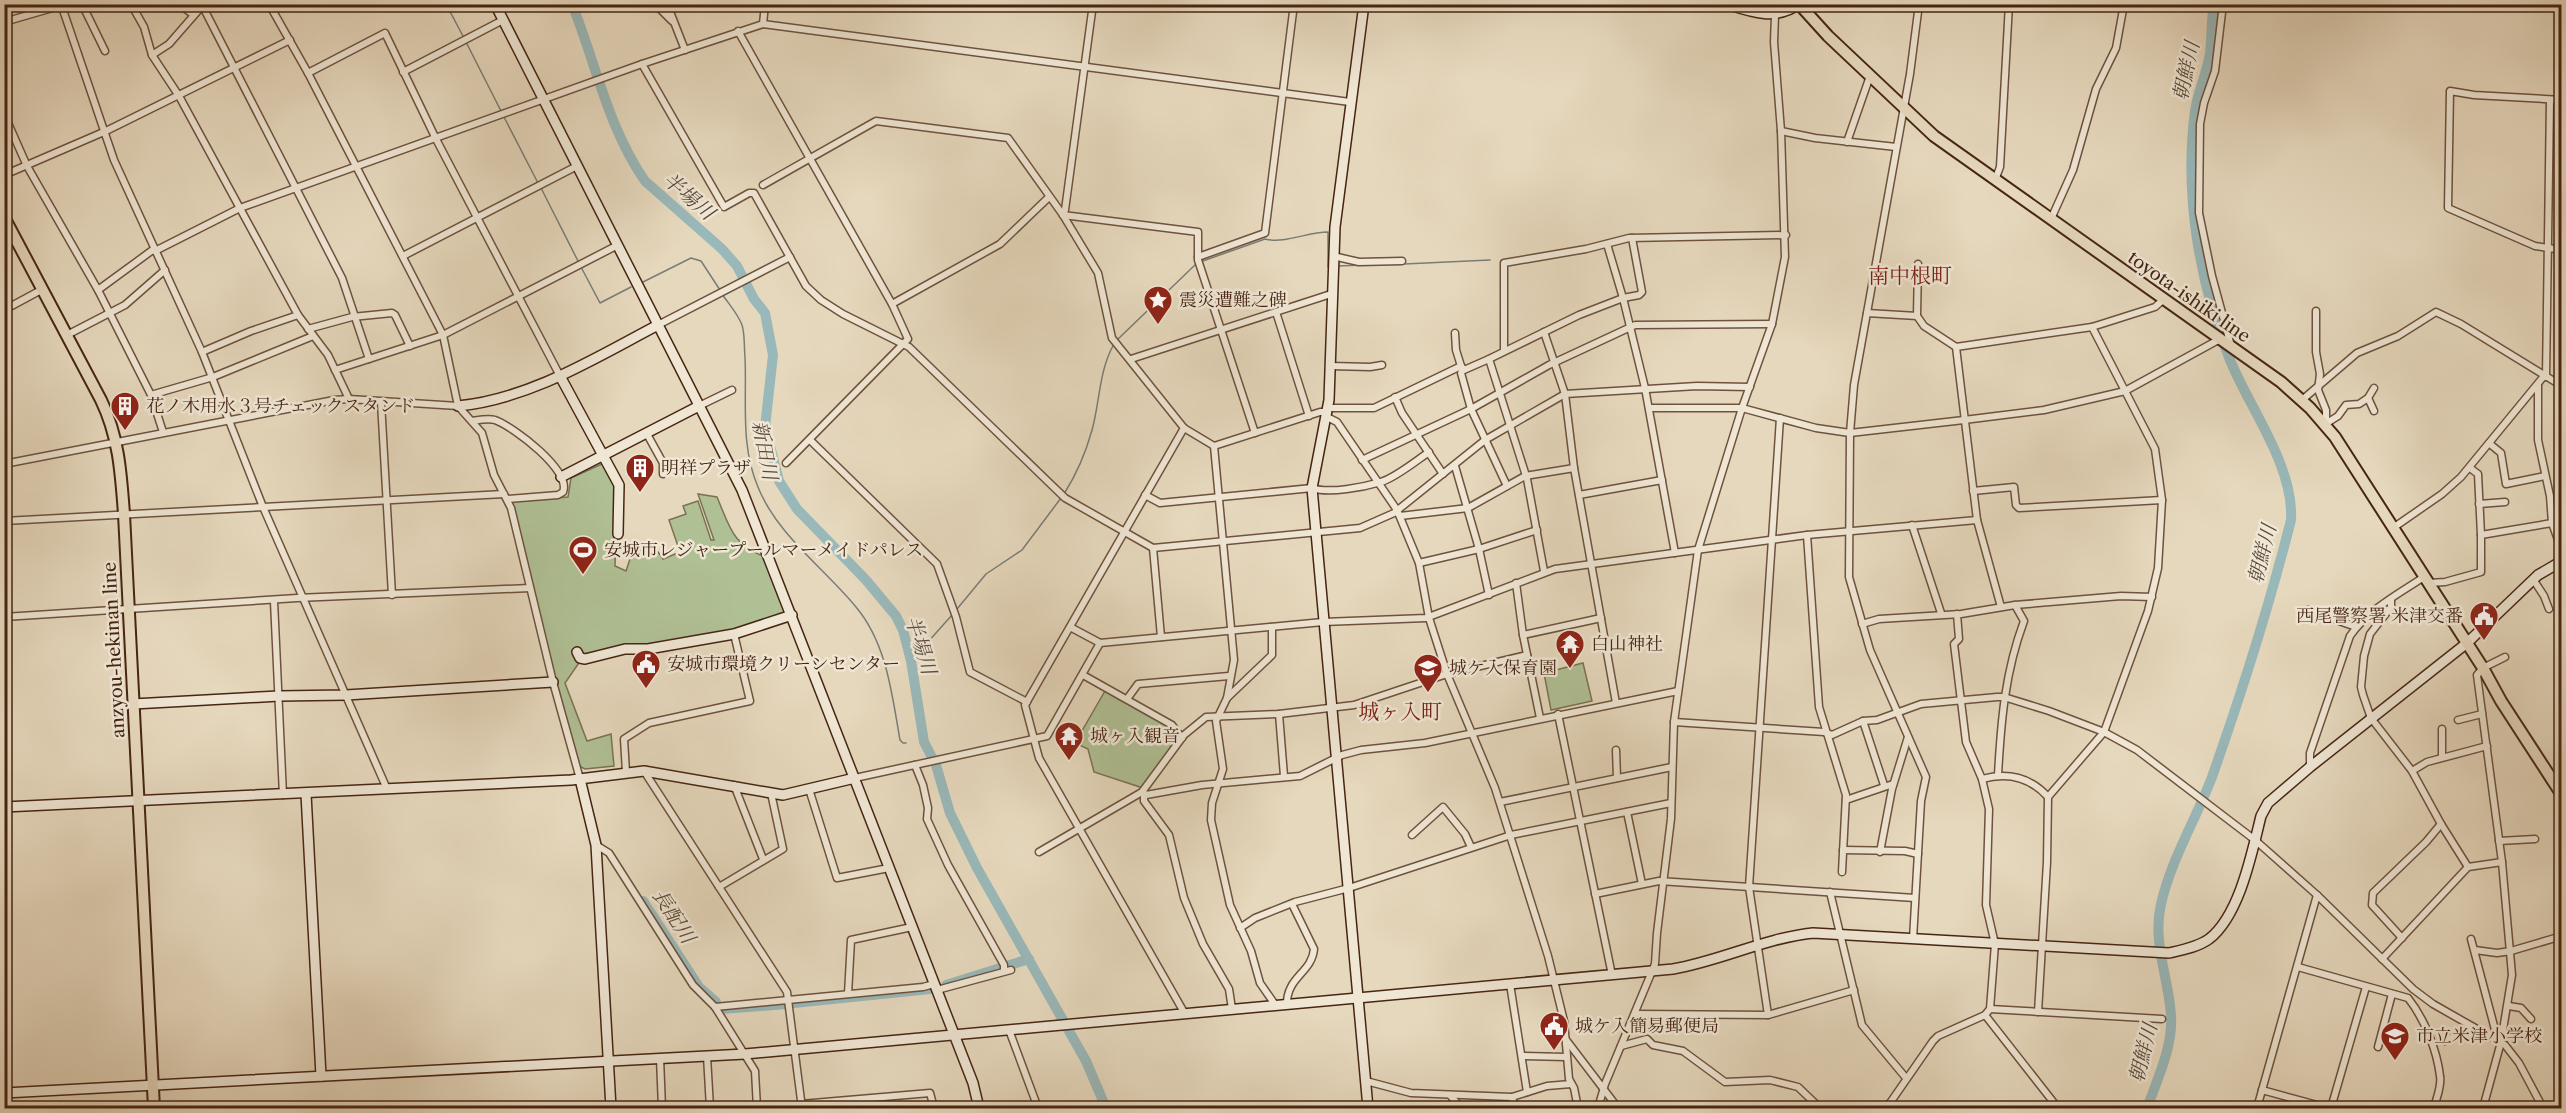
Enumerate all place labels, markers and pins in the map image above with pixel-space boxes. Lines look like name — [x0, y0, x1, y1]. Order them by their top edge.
place icon: 震災遭難之碑 — [1142, 284, 1174, 326]
place label: 震災遭難之碑 — [1179, 289, 1287, 311]
building icon: 花ノ木用水３号チェックスタンド — [109, 390, 141, 432]
place label: 花ノ木用水３号チェックスタンド — [146, 395, 415, 417]
building icon: 明祥プラザ — [624, 452, 656, 494]
place label: 明祥プラザ — [661, 457, 751, 479]
sports icon: 安城市レジャープールマーメイドパレス — [567, 534, 599, 576]
place label: 安城市レジャープールマーメイドパレス — [604, 539, 923, 561]
public building icon: 西尾警察署 米津交番 — [2468, 600, 2500, 642]
place label: 西尾警察署 米津交番 — [2296, 605, 2463, 627]
temple icon: 白山神社 — [1554, 628, 1586, 670]
place label: 白山神社 — [1591, 633, 1663, 655]
public building icon: 安城市環境クリーンセンター — [630, 648, 662, 690]
school or university icon: 城ケ入保育園 — [1412, 652, 1444, 694]
place label: 安城市環境クリーンセンター — [667, 653, 900, 675]
place label: 城ケ入保育園 — [1449, 657, 1557, 679]
temple icon: 城ヶ入観音 — [1053, 720, 1085, 762]
place label: 城ヶ入観音 — [1090, 725, 1180, 747]
public building icon: 城ケ入簡易郵便局 — [1538, 1010, 1570, 1052]
place label: 城ケ入簡易郵便局 — [1575, 1015, 1719, 1037]
school or university icon: 市立米津小学校 — [2379, 1020, 2411, 1062]
place label: 市立米津小学校 — [2416, 1025, 2542, 1047]

